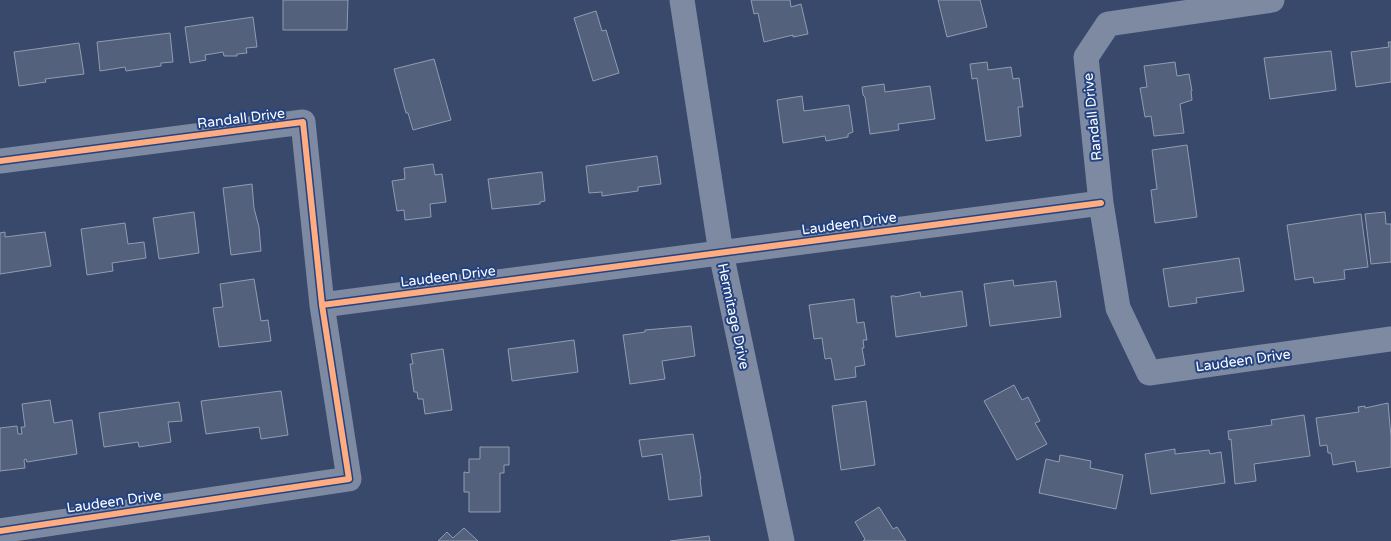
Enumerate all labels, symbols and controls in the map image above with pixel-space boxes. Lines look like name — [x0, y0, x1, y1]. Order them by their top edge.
street label: Randall Drive — [1079, 72, 1106, 162]
street label: Randall Drive — [196, 105, 286, 132]
street label: Laudeen Drive — [800, 208, 898, 239]
street label: Hermitage Drive — [714, 261, 753, 371]
street label: Laudeen Drive — [400, 262, 497, 291]
street label: Laudeen Drive — [1194, 345, 1292, 376]
street label: Laudeen Drive — [65, 486, 163, 517]

